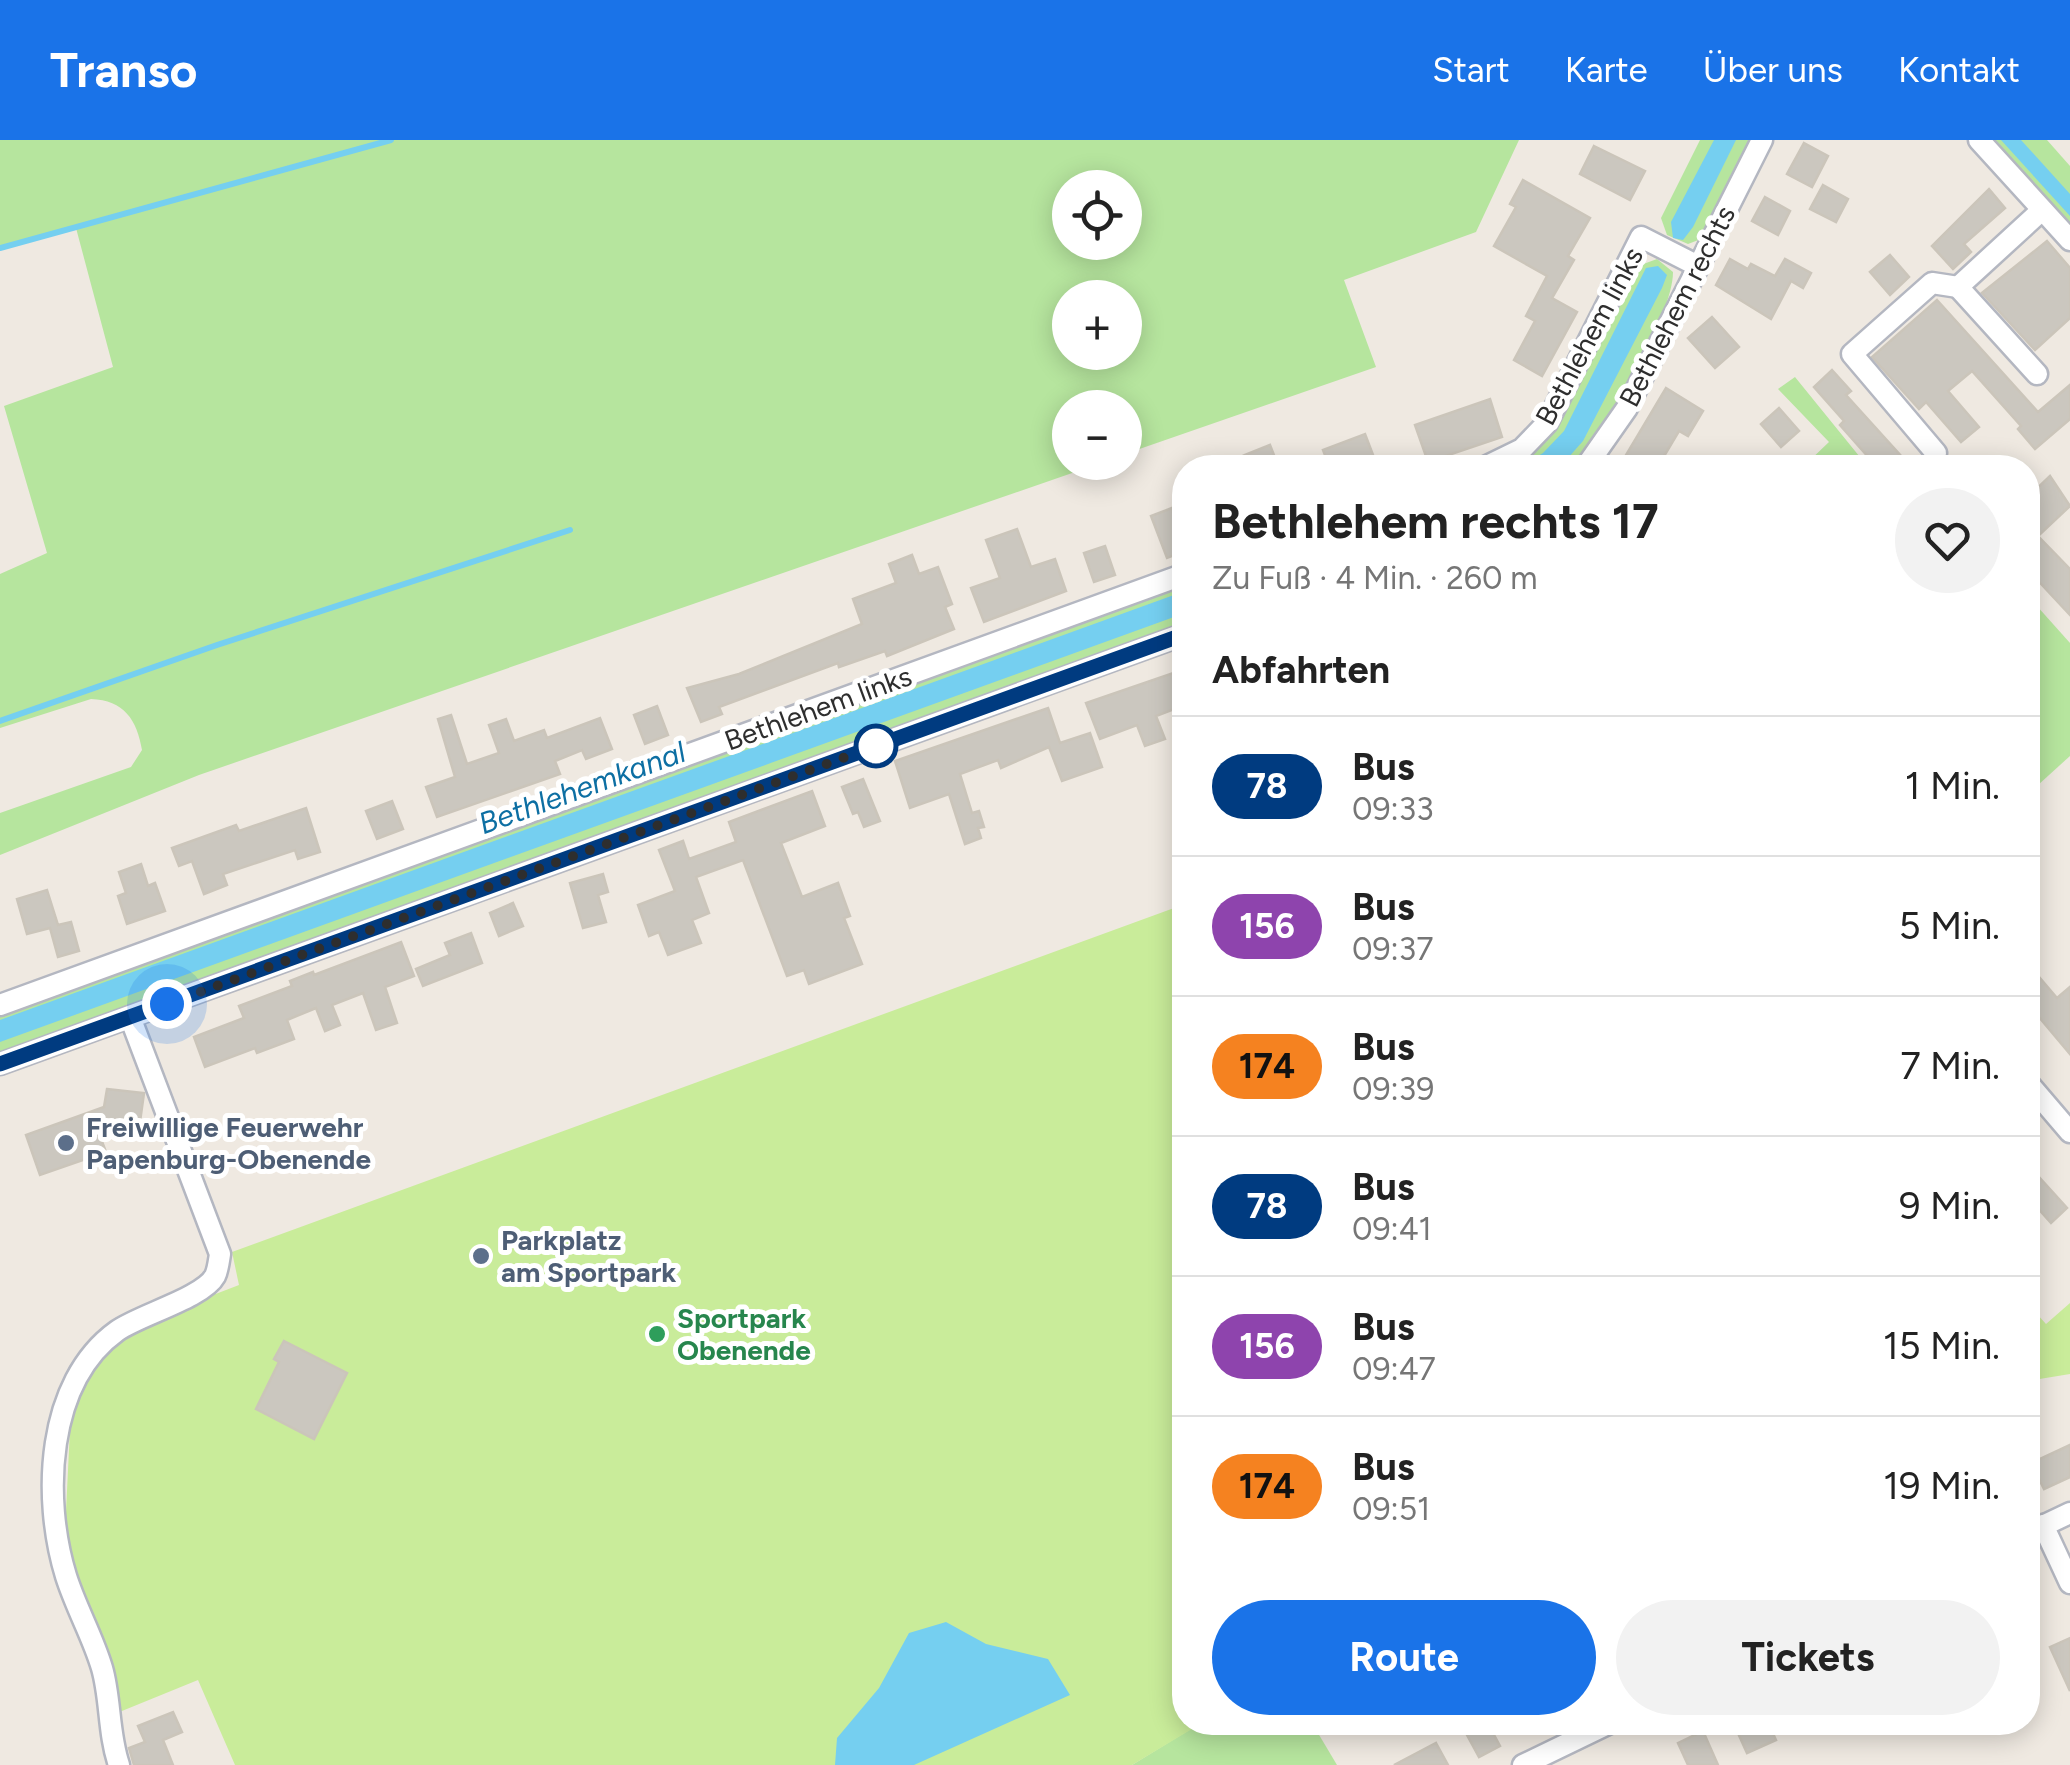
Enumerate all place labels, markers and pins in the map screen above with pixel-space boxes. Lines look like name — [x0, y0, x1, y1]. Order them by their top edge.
unlabelled marker — [855, 725, 897, 767]
place label: Freiwillige Feuerwehr Papenburg-Obenende — [86, 1110, 371, 1176]
marker: Freiwillige Feuerwehr Papenburg-Obenende — [55, 1132, 77, 1154]
place label: Parkplatz am Sportpark — [501, 1223, 676, 1289]
marker: Parkplatz am Sportpark — [470, 1245, 492, 1267]
place label: Sportpark Obenende — [677, 1301, 811, 1367]
marker: Sportpark Obenende — [646, 1323, 668, 1345]

